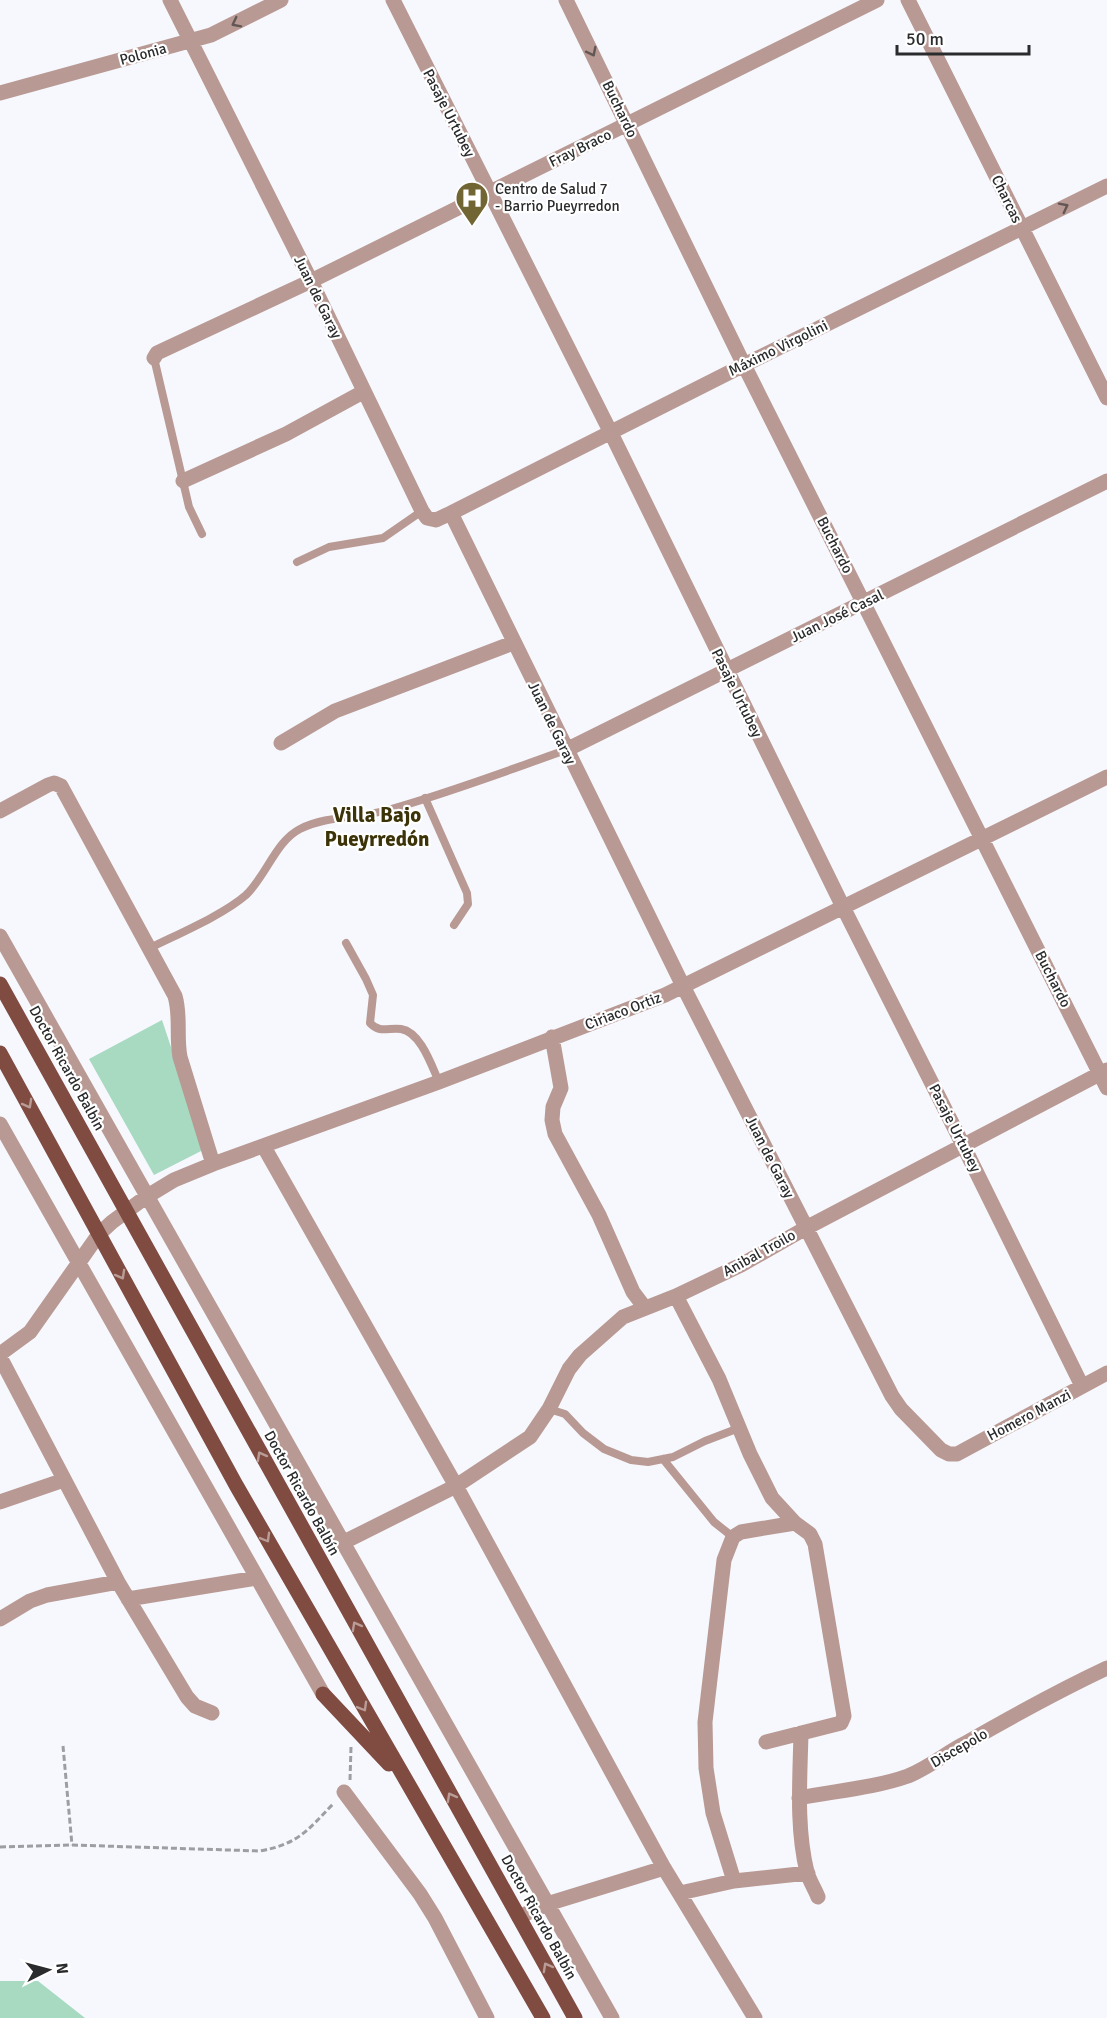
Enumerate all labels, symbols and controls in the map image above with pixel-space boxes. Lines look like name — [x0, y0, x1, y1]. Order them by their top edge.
one-way arrow — [231, 15, 242, 27]
scale bar — [897, 18, 1029, 56]
text: 50 m — [906, 28, 944, 50]
street label: Polonia — [118, 39, 168, 69]
one-way arrow — [585, 46, 597, 57]
street label: Pasaje Urtubey — [419, 66, 479, 160]
street label: Buchardo — [598, 78, 642, 141]
street label: Fray Braco — [546, 125, 614, 171]
street label: Charcas — [988, 172, 1027, 226]
hospital icon: Centro de Salud 7 - Barrio Pueyrredon — [454, 180, 490, 227]
place label: Centro de Salud 7 - Barrio Pueyrredon — [495, 180, 620, 215]
one-way arrow — [1058, 203, 1069, 215]
street label: Juan de Garay — [290, 253, 346, 341]
street label: Máximo Virgolini — [725, 316, 831, 380]
street label: Buchardo — [813, 514, 857, 577]
street label: Juan José Casal — [788, 586, 886, 646]
street label: Pasaje Urtubey — [708, 646, 766, 740]
street label: Juan de Garay — [524, 679, 580, 767]
district label: Villa Bajo Pueyrredón — [325, 802, 429, 852]
street label: Buchardo — [1031, 948, 1075, 1011]
street label: Ciriaco Ortiz — [582, 988, 664, 1034]
street label: Doctor Ricardo Balbín — [25, 1003, 109, 1133]
street label: Pasaje Urtubey — [925, 1081, 985, 1175]
one-way arrow — [21, 1098, 32, 1108]
street label: Juan de Garay — [742, 1113, 798, 1201]
street label: Anibal Troilo — [719, 1226, 799, 1280]
one-way arrow — [114, 1269, 125, 1279]
street label: Homero Manzi — [984, 1385, 1074, 1445]
street label: Doctor Ricardo Balbín — [260, 1428, 344, 1558]
one-way arrow — [257, 1452, 268, 1462]
one-way arrow — [259, 1532, 270, 1542]
one-way arrow — [352, 1622, 363, 1633]
one-way arrow — [356, 1701, 368, 1711]
street label: Discepolo — [927, 1724, 991, 1771]
one-way arrow — [447, 1793, 458, 1803]
street label: Doctor Ricardo Balbín — [497, 1852, 581, 1982]
north arrow — [18, 1940, 78, 2000]
text: N — [51, 1962, 72, 1975]
one-way arrow — [542, 1963, 554, 1973]

